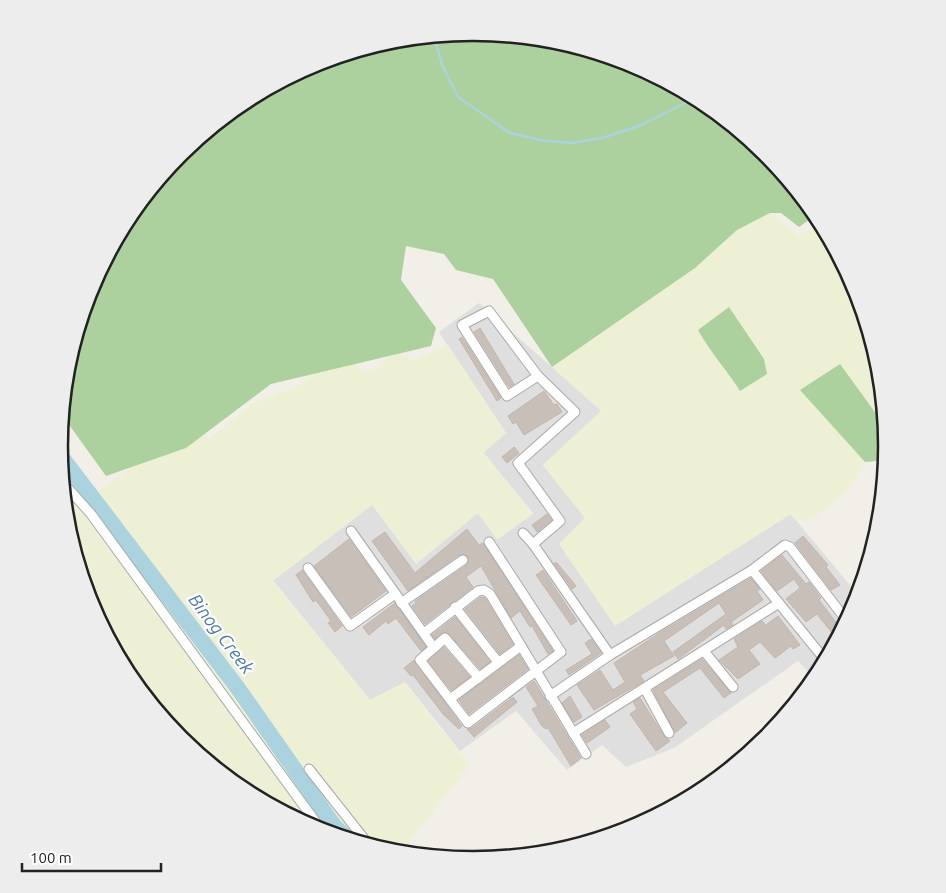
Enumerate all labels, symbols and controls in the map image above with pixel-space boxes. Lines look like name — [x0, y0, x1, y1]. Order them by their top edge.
water label: Binog Creek — [185, 590, 259, 678]
scale bar — [22, 840, 161, 872]
text: 100 m — [30, 849, 72, 866]

